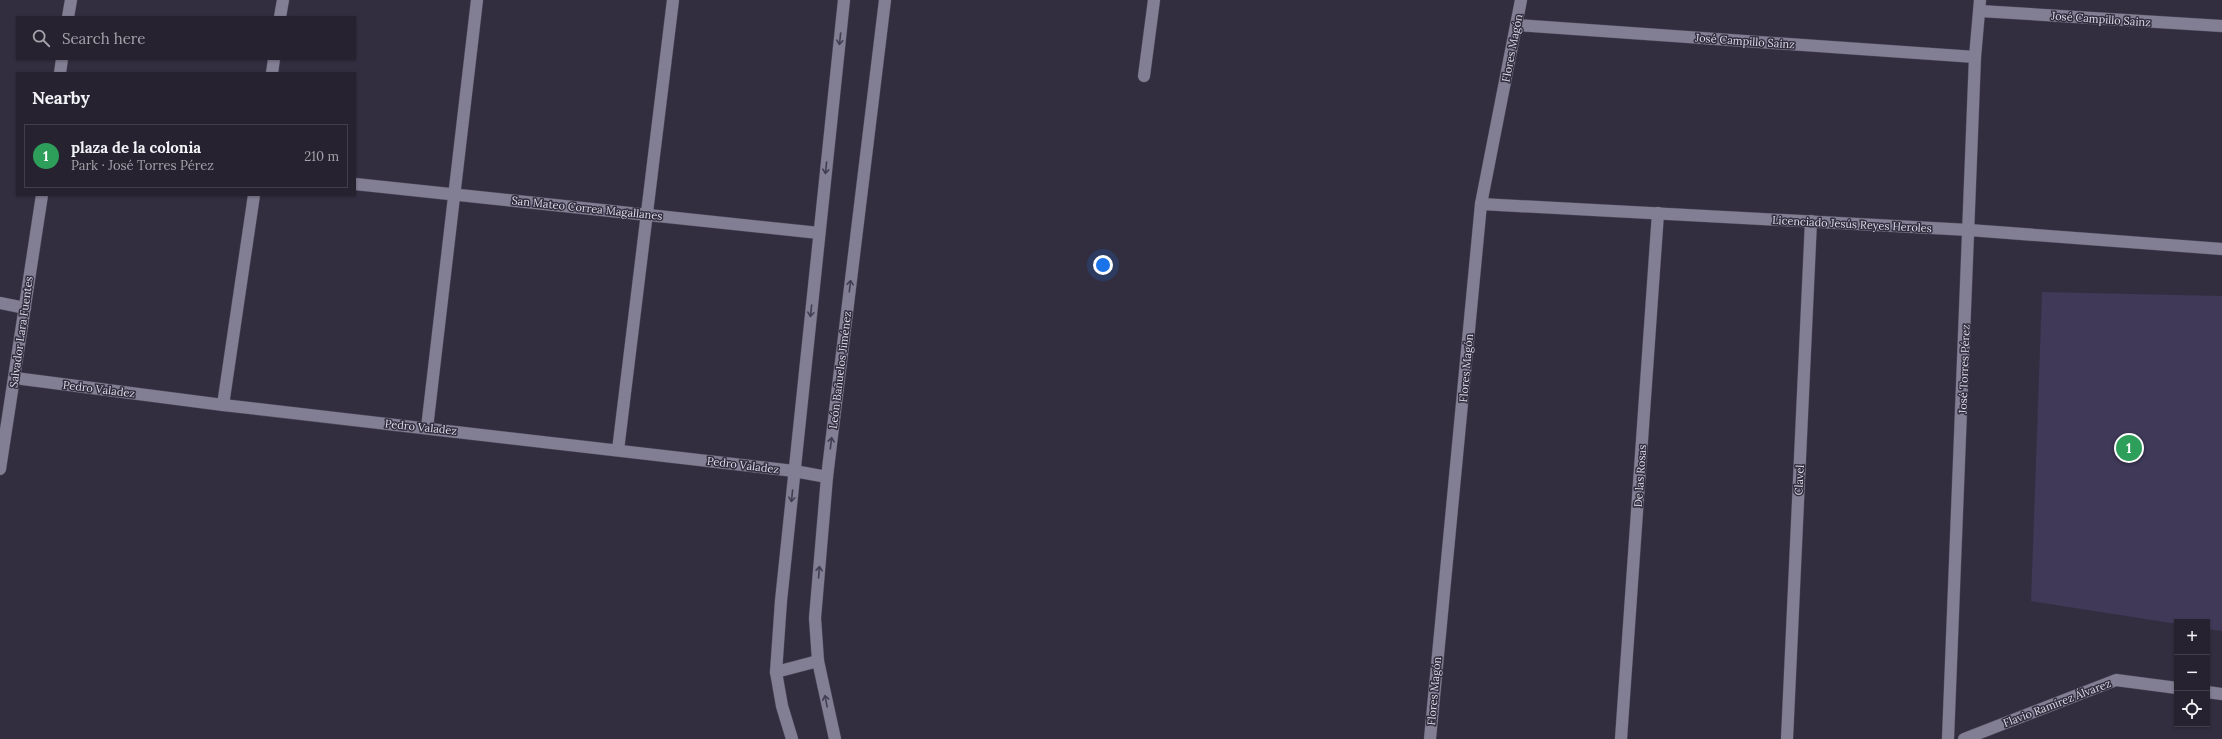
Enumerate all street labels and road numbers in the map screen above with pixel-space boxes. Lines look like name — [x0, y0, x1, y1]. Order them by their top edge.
street label: José Campillo Sainz — [2050, 8, 2152, 29]
street label: Flores Magón — [1499, 12, 1526, 83]
street label: José Campillo Sainz — [1694, 30, 1796, 51]
street label: San Mateo Correa Magallanes — [511, 193, 663, 223]
street label: Licenciado Jesús Reyes Heroles — [1772, 213, 1932, 235]
street label: Salvador Lara Fuentes — [6, 275, 36, 389]
street label: León Bañuelos Jiménez — [826, 310, 854, 430]
street label: José Torres Pérez — [1955, 324, 1973, 415]
street label: Flores Magón — [1456, 333, 1476, 403]
street label: Pedro Valadez — [62, 378, 136, 400]
street label: Pedro Valadez — [384, 416, 458, 438]
street label: De las Rosas — [1631, 444, 1649, 508]
street label: Pedro Valadez — [706, 454, 780, 476]
street label: Clavel — [1791, 464, 1807, 496]
street label: Flores Magón — [1424, 656, 1444, 726]
street label: Flavio Ramírez Álvarez — [2001, 676, 2113, 730]

